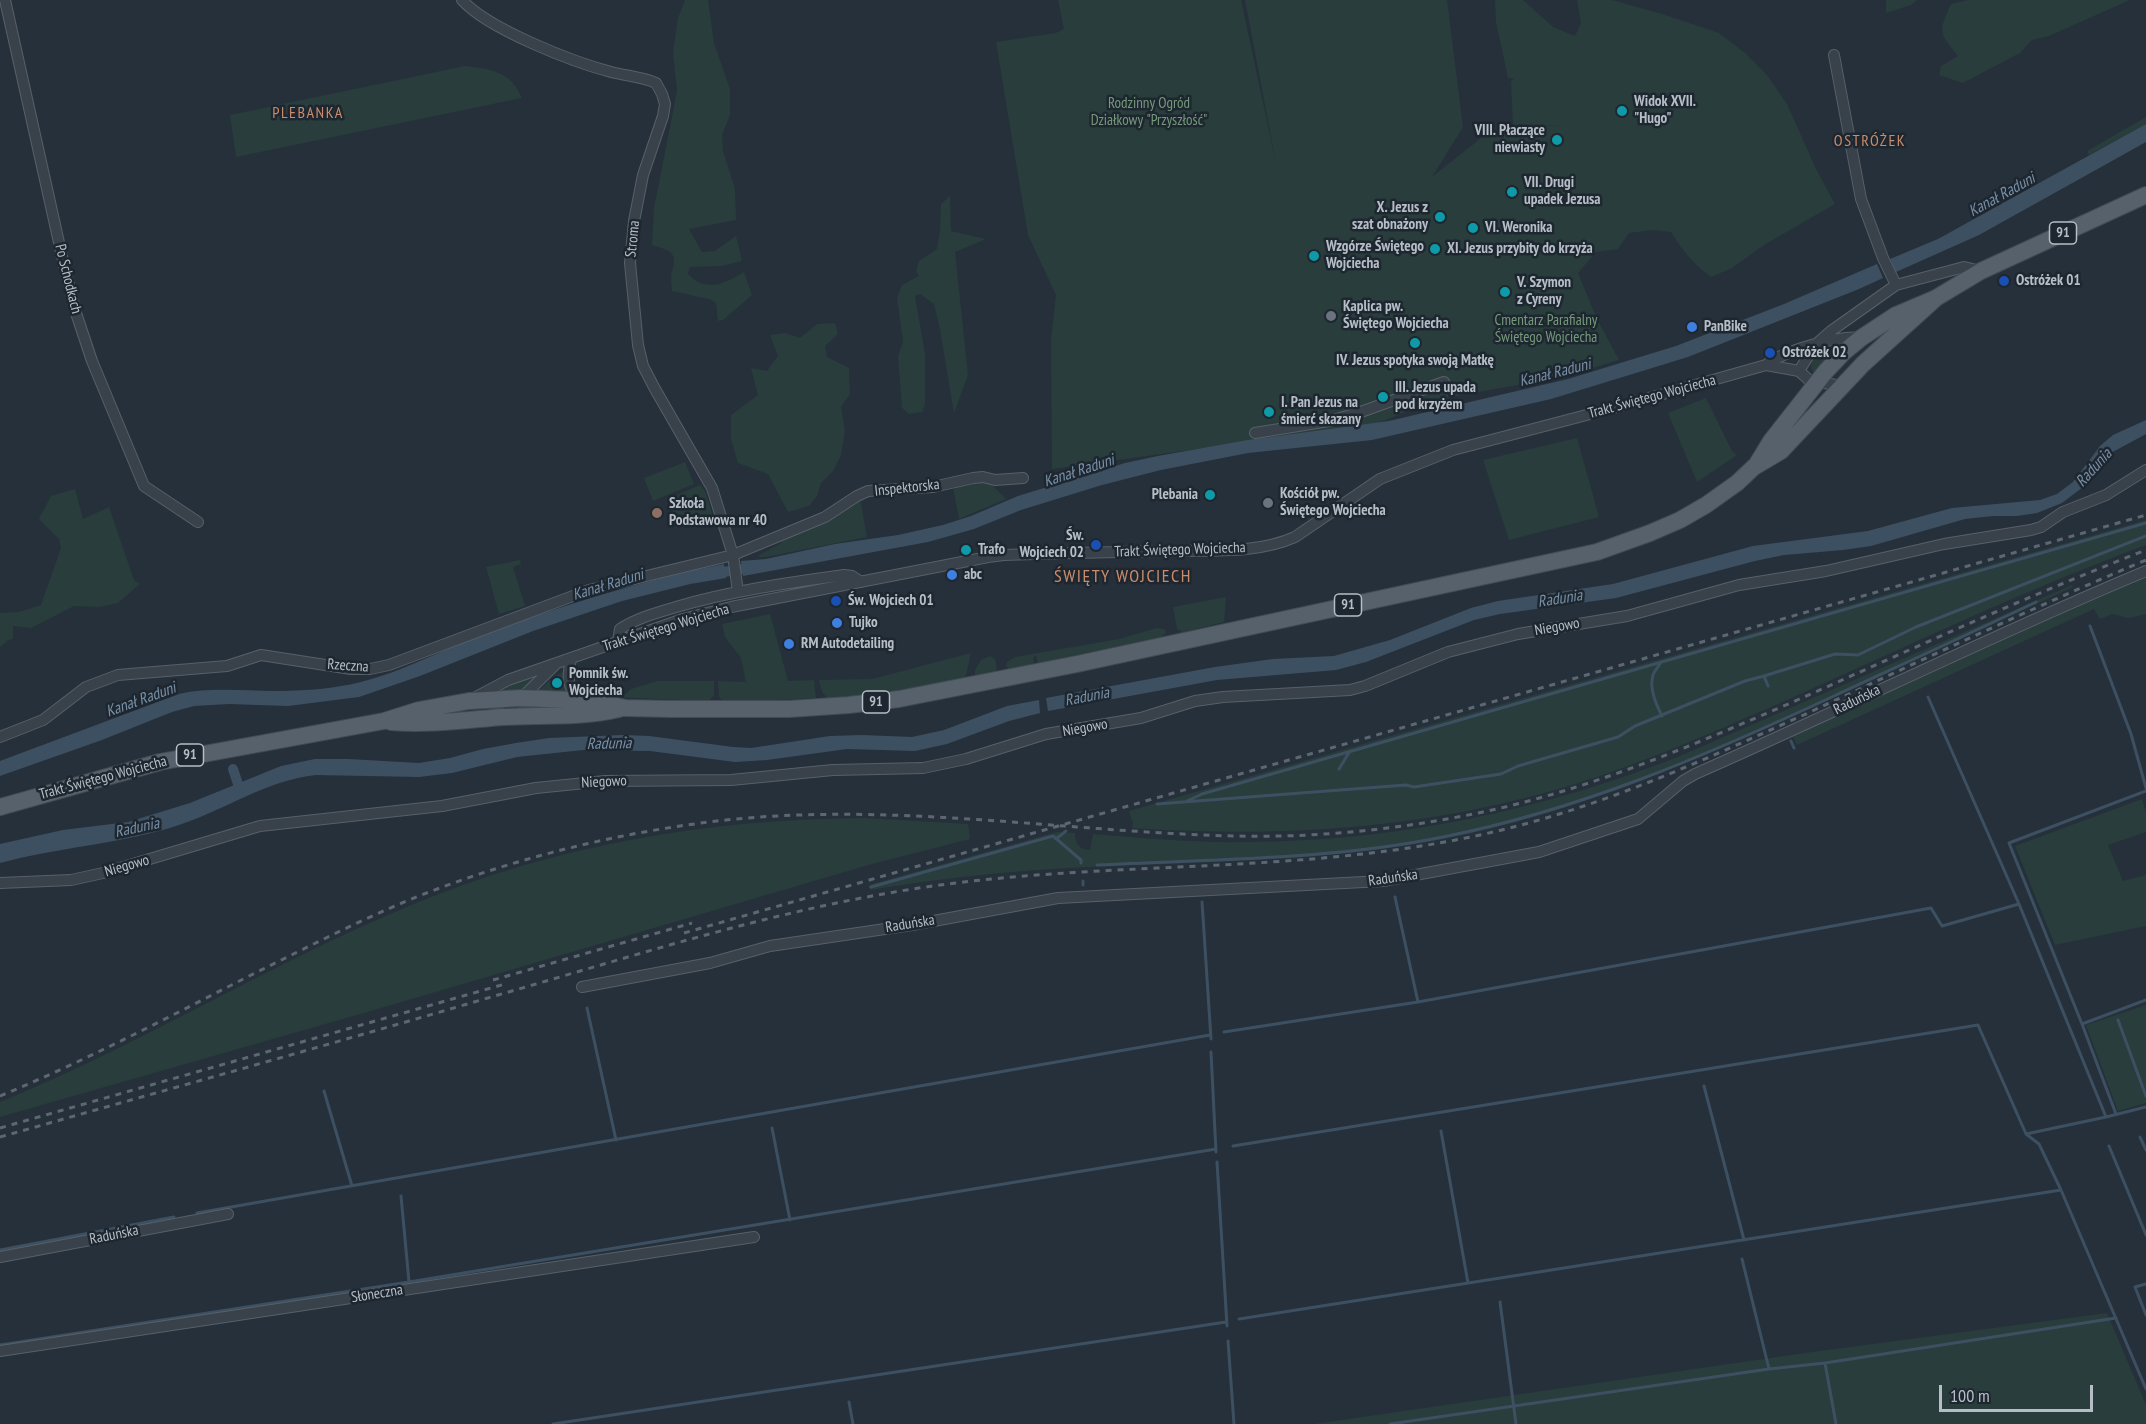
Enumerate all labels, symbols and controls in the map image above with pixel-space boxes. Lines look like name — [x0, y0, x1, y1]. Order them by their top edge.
place label: Widok XVII. "Hugo" — [1634, 93, 1696, 128]
park label: Rodzinny Ogród Działkowy "Przyszłość" — [1091, 95, 1207, 130]
district label: PLEBANKA — [272, 103, 344, 123]
marker: Widok XVII. "Hugo" — [1615, 104, 1629, 118]
place label: VIII. Płaczące niewiasty — [1475, 122, 1545, 157]
district label: OSTRÓŻEK — [1834, 131, 1906, 151]
marker: VIII. Płaczące niewiasty — [1550, 133, 1564, 147]
water label: Kanał Raduni — [1965, 169, 2039, 221]
place label: VII. Drugi upadek Jezusa — [1524, 174, 1601, 209]
marker: VII. Drugi upadek Jezusa — [1505, 185, 1519, 199]
place label: X. Jezus z szat obnażony — [1352, 199, 1428, 234]
marker: X. Jezus z szat obnażony — [1433, 210, 1447, 224]
place label: VI. Weronika — [1485, 219, 1552, 237]
street label: Stroma — [622, 220, 644, 258]
marker: VI. Weronika — [1466, 221, 1480, 235]
road number: 91 — [2050, 222, 2076, 244]
place label: Wzgórze Świętego Wojciecha — [1326, 238, 1424, 273]
place label: XI. Jezus przybity do krzyża — [1447, 240, 1593, 258]
street label: Po Schodkach — [51, 242, 85, 316]
marker: XI. Jezus przybity do krzyża — [1428, 242, 1442, 256]
marker: Wzgórze Świętego Wojciecha — [1307, 249, 1321, 263]
place label: Ostróżek 01 — [2016, 272, 2081, 290]
place label: V. Szymon z Cyreny — [1517, 274, 1571, 309]
marker: Ostróżek 01 — [1997, 274, 2011, 288]
marker: V. Szymon z Cyreny — [1498, 285, 1512, 299]
place label: Kaplica pw. Świętego Wojciecha — [1343, 298, 1449, 333]
marker: Kaplica pw. Świętego Wojciecha — [1324, 309, 1338, 323]
park label: Cmentarz Parafialny Świętego Wojciecha — [1495, 312, 1597, 347]
place label: PanBike — [1704, 318, 1747, 336]
marker: PanBike — [1685, 320, 1699, 334]
marker: IV. Jezus spotyka swoją Matkę — [1408, 336, 1422, 350]
place label: Ostróżek 02 — [1782, 344, 1847, 362]
marker: Ostróżek 02 — [1763, 346, 1777, 360]
place label: IV. Jezus spotyka swoją Matkę — [1336, 352, 1494, 370]
water label: Kanał Raduni — [1517, 355, 1593, 391]
street label: Trakt Świętego Wojciecha — [1586, 371, 1718, 423]
place label: III. Jezus upada pod krzyżem — [1395, 379, 1476, 414]
marker: III. Jezus upada pod krzyżem — [1376, 390, 1390, 404]
place label: I. Pan Jezus na śmierć skazany — [1281, 394, 1361, 429]
marker: I. Pan Jezus na śmierć skazany — [1262, 405, 1276, 419]
water label: Radunia — [2072, 445, 2116, 491]
water label: Kanał Raduni — [1041, 451, 1117, 491]
street label: Inspektorska — [874, 476, 940, 500]
place label: Kościół pw. Świętego Wojciecha — [1280, 485, 1386, 520]
place label: Plebania — [1152, 486, 1198, 504]
marker: Plebania — [1203, 488, 1217, 502]
place label: Szkoła Podstawowa nr 40 — [669, 495, 767, 530]
marker: Kościół pw. Świętego Wojciecha — [1261, 496, 1275, 510]
marker: Szkoła Podstawowa nr 40 — [650, 506, 664, 520]
place label: Św. Wojciech 02 — [1019, 527, 1084, 562]
marker: Św. Wojciech 02 — [1089, 538, 1103, 552]
street label: Trakt Świętego Wojciecha — [1114, 539, 1246, 561]
place label: Trafo — [978, 541, 1005, 559]
marker: Trafo — [959, 543, 973, 557]
water label: Kanał Raduni — [570, 565, 646, 605]
place label: abc — [964, 566, 982, 584]
district label: ŚWIĘTY WOJCIECH — [1054, 566, 1192, 588]
marker: abc — [945, 568, 959, 582]
water label: Radunia — [1536, 586, 1584, 612]
place label: Św. Wojciech 01 — [848, 592, 934, 610]
marker: Św. Wojciech 01 — [829, 594, 843, 608]
road number: 91 — [1334, 594, 1362, 616]
street label: Trakt Świętego Wojciecha — [601, 600, 731, 656]
place label: Tujko — [849, 614, 878, 632]
street label: Niegowo — [1533, 614, 1581, 640]
marker: Tujko — [830, 616, 844, 630]
place label: RM Autodetailing — [801, 635, 894, 653]
marker: RM Autodetailing — [782, 637, 796, 651]
street label: Rzeczna — [327, 656, 369, 676]
place label: Pomnik św. Wojciecha — [569, 665, 628, 700]
marker: Pomnik św. Wojciecha — [550, 676, 564, 690]
water label: Kanał Raduni — [103, 679, 179, 721]
street label: Raduńska — [1831, 681, 1883, 719]
water label: Radunia — [1063, 683, 1111, 711]
road number: 91 — [862, 691, 890, 713]
street label: Niegowo — [1061, 715, 1109, 741]
water label: Radunia — [586, 734, 632, 754]
road number: 91 — [176, 744, 204, 766]
street label: Trakt Świętego Wojciecha — [37, 752, 169, 804]
street label: Niegowo — [581, 772, 627, 792]
water label: Radunia — [113, 814, 161, 842]
street label: Niegowo — [103, 851, 151, 881]
street label: Raduńska — [1367, 866, 1419, 890]
street label: Raduńska — [884, 911, 936, 937]
street label: Raduńska — [88, 1221, 140, 1249]
street label: Słoneczna — [350, 1281, 404, 1307]
scale bar — [1942, 1373, 2096, 1411]
text: 100 m — [1950, 1384, 1990, 1407]

